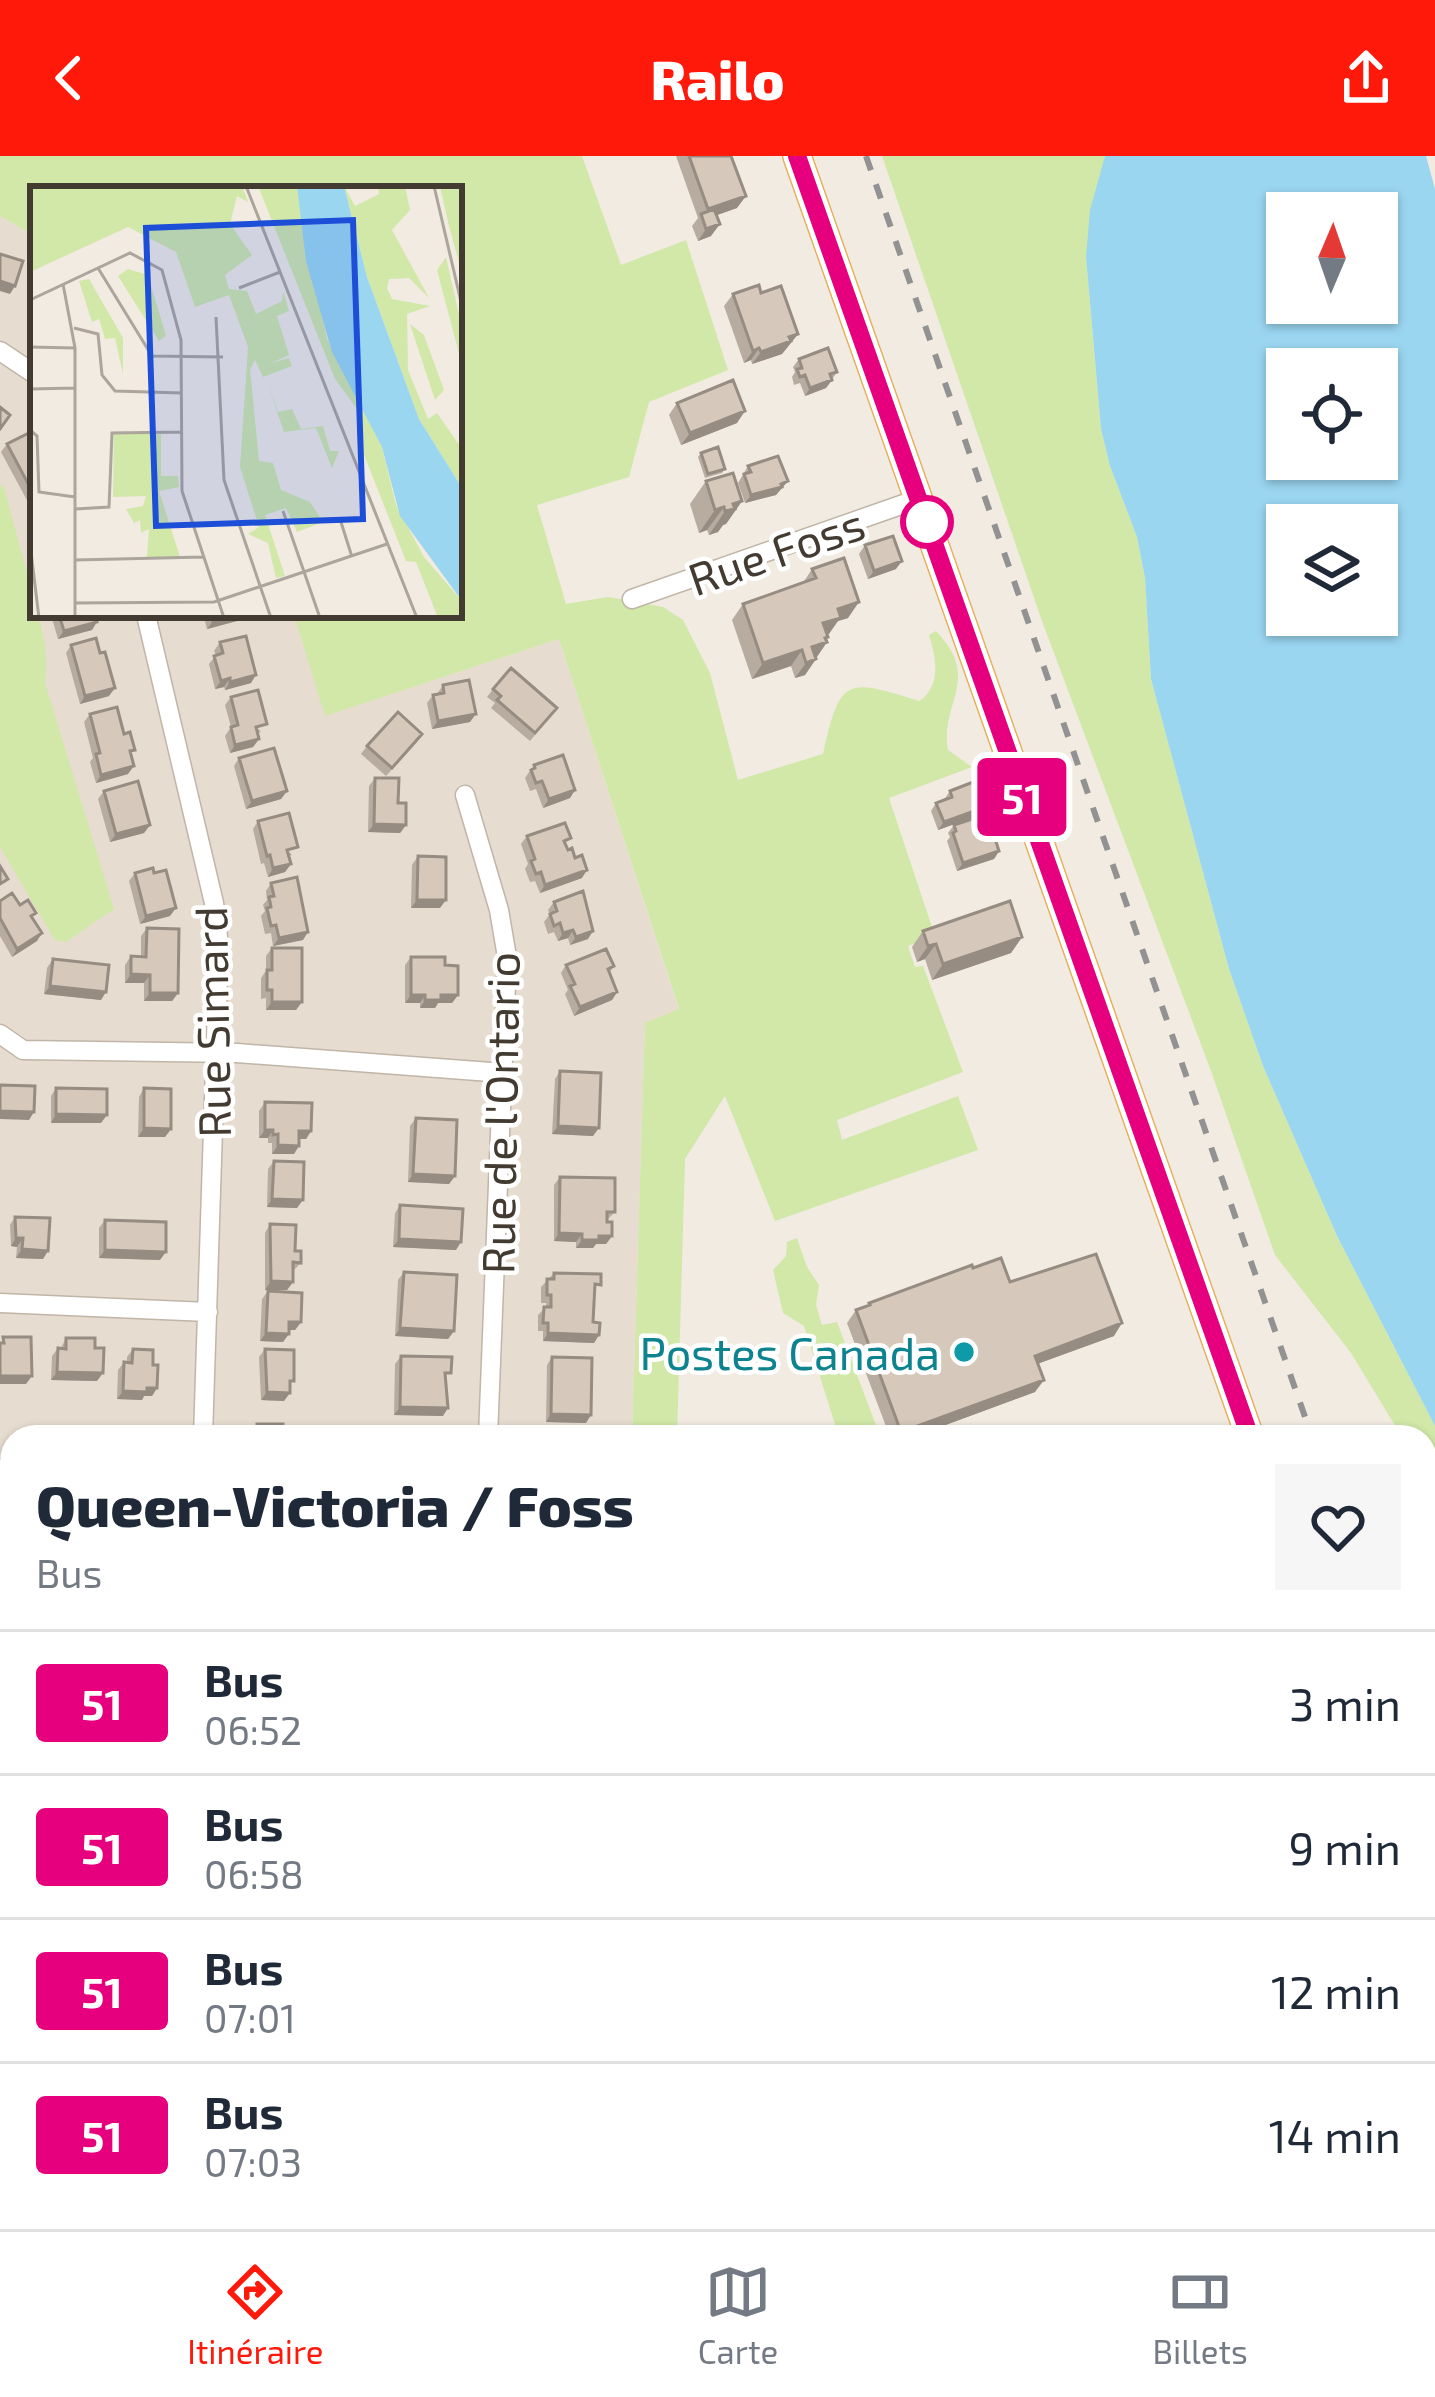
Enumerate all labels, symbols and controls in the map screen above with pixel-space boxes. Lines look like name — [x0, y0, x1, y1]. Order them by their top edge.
icon: back — [36, 45, 102, 111]
icon: share — [1333, 45, 1399, 111]
text: Railo — [651, 46, 784, 111]
inset map — [30, 186, 462, 618]
north arrow — [1266, 192, 1398, 324]
map controls — [1266, 192, 1398, 636]
button: locate — [1266, 348, 1398, 480]
street label: Rue Foss — [681, 495, 871, 605]
unlabelled marker — [902, 497, 952, 547]
button: layers — [1266, 504, 1398, 636]
line badge: 51 — [968, 758, 1076, 836]
text: 51 — [1001, 772, 1043, 822]
street label: Rue Simard — [182, 906, 240, 1138]
street label: Rue de l'Ontario — [469, 951, 529, 1275]
place label: Postes Canada — [639, 1325, 940, 1379]
marker: Postes Canada — [951, 1339, 977, 1365]
button: heart — [1275, 1464, 1401, 1590]
text: Queen-Victoria / Foss — [36, 1470, 634, 1538]
text: Bus — [36, 1549, 102, 1596]
text: Bus — [204, 1652, 283, 1706]
text: 3 min — [1289, 1676, 1401, 1730]
text: 51 — [81, 1678, 123, 1728]
text: 06:52 — [204, 1706, 302, 1753]
text: Bus — [204, 1796, 283, 1850]
text: 9 min — [1288, 1820, 1401, 1874]
text: 51 — [81, 1822, 123, 1872]
text: 06:58 — [204, 1850, 304, 1897]
text: Bus — [204, 1940, 283, 1994]
text: 12 min — [1271, 1964, 1401, 2018]
text: 51 — [81, 1966, 123, 2016]
text: 07:01 — [204, 1994, 296, 2041]
text: Bus — [204, 2084, 283, 2138]
text: 14 min — [1269, 2108, 1401, 2162]
text: 51 — [81, 2110, 123, 2160]
text: 07:03 — [204, 2138, 302, 2185]
tab: Itinéraire — [187, 2259, 324, 2371]
tab: Carte — [698, 2259, 778, 2371]
tab: Billets — [1153, 2259, 1248, 2371]

